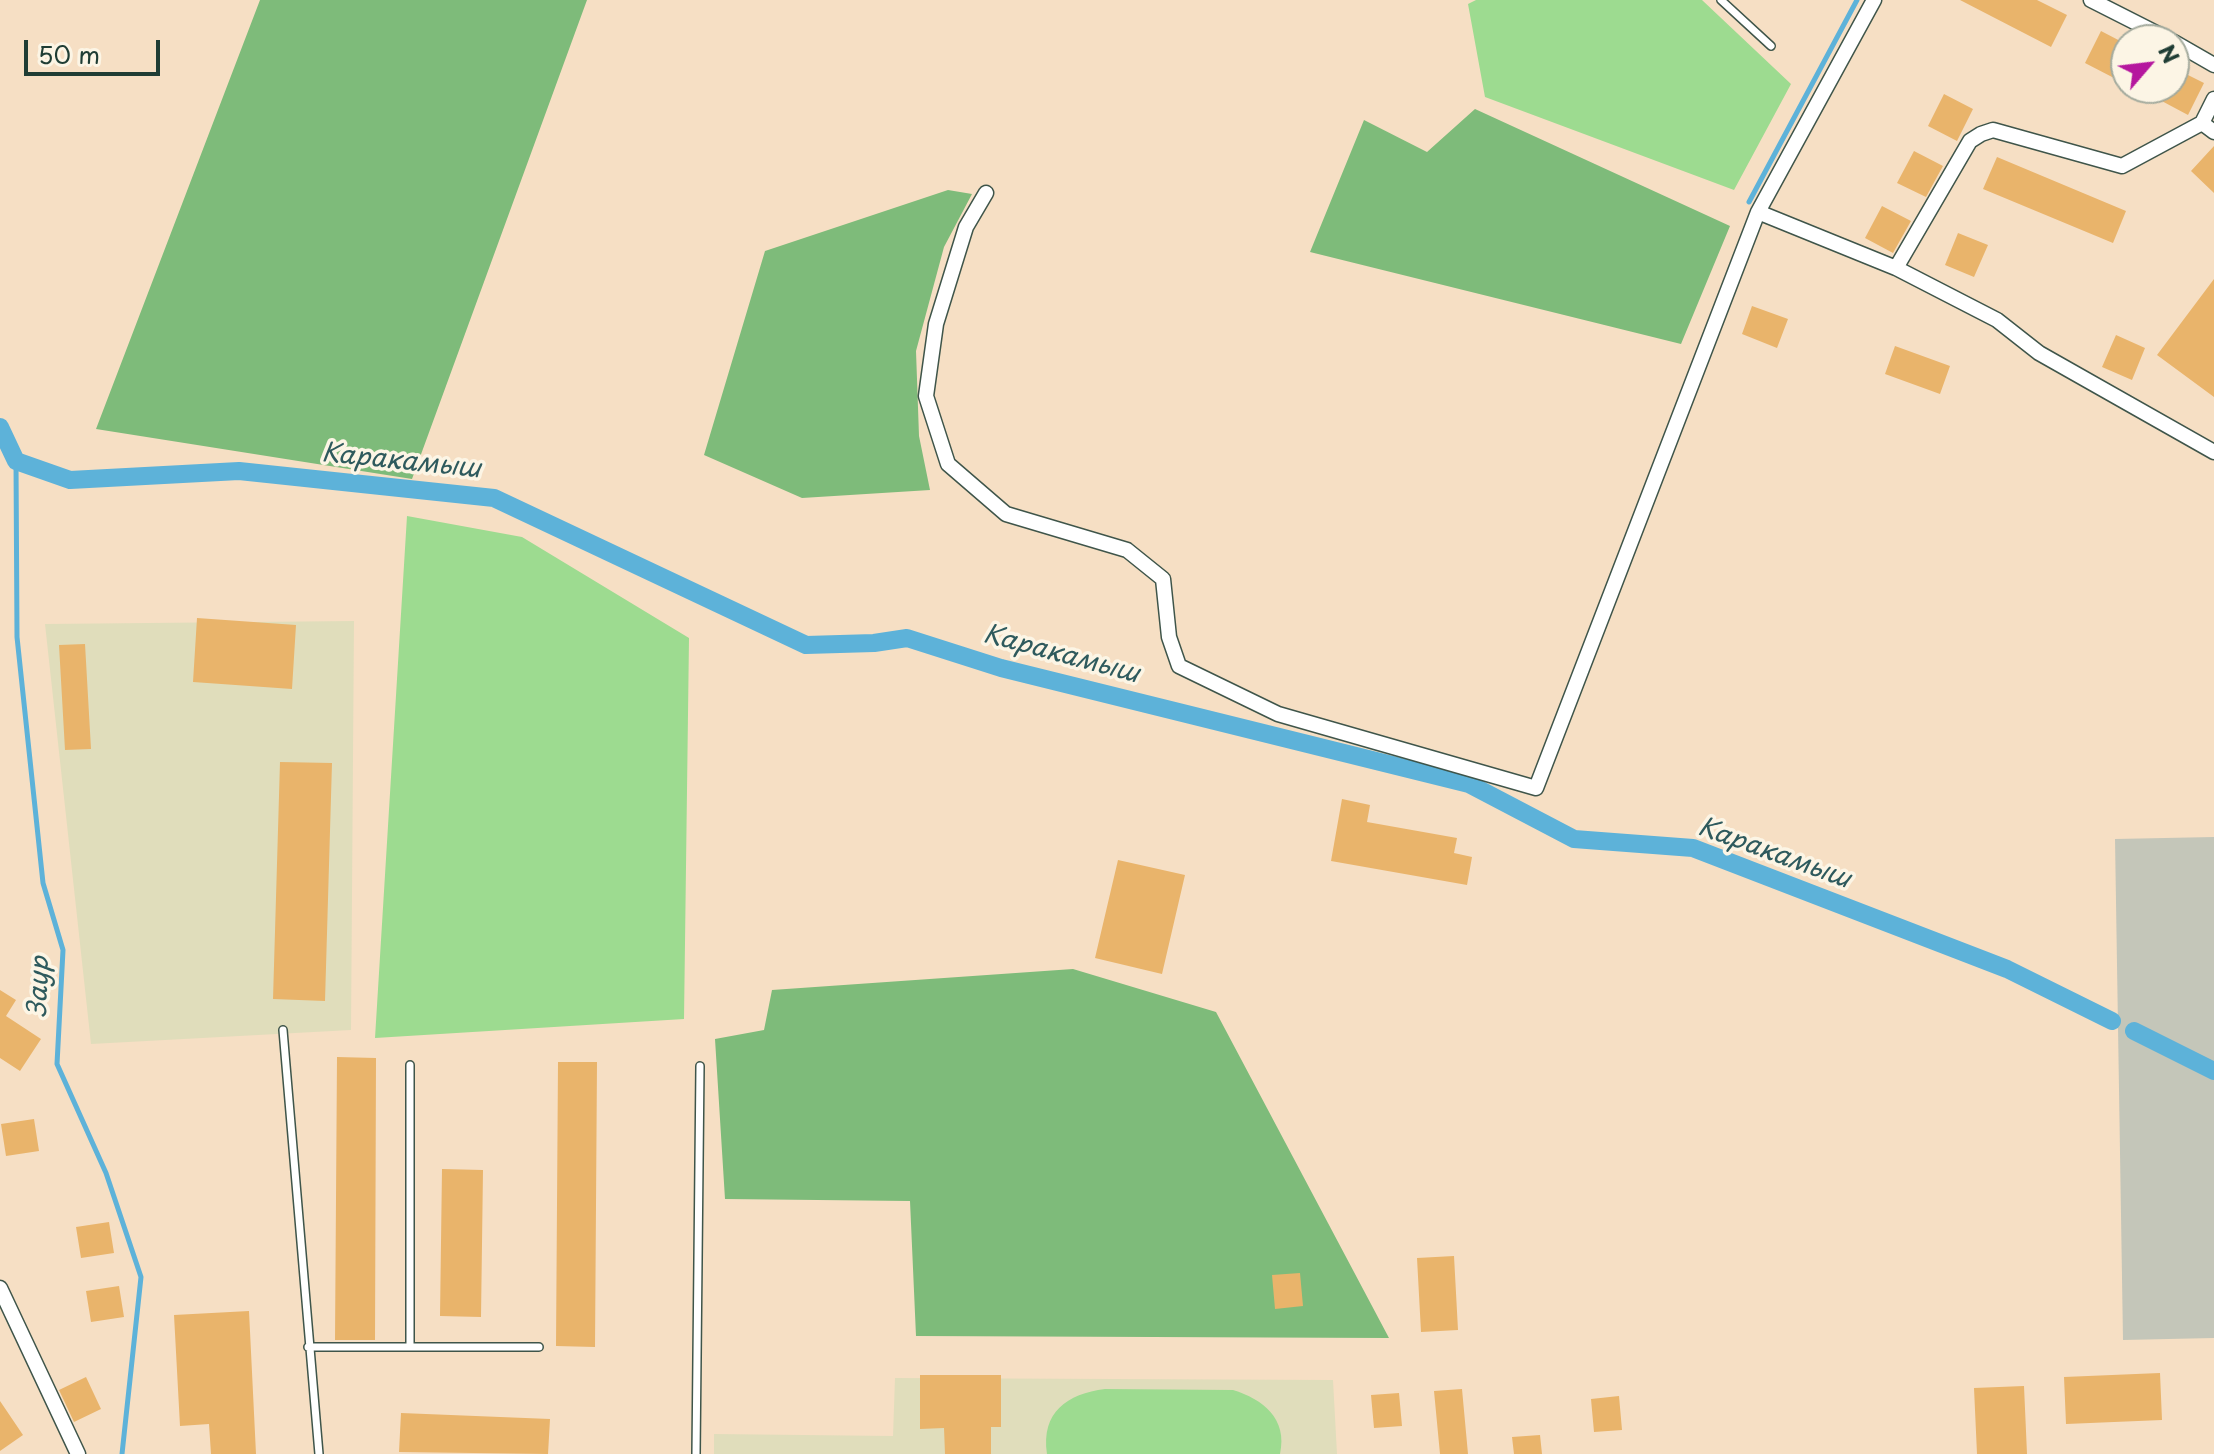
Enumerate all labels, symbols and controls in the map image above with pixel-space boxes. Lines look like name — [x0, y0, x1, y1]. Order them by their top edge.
scale bar — [28, 24, 164, 74]
north arrow — [2110, 24, 2190, 104]
text: 50 m — [38, 36, 100, 72]
text: N — [2151, 38, 2189, 69]
water label: Каракамыш — [320, 438, 482, 486]
water label: Каракамыш — [980, 619, 1142, 691]
water label: Каракамыш — [1694, 812, 1854, 896]
water label: Заур — [23, 956, 57, 1018]

